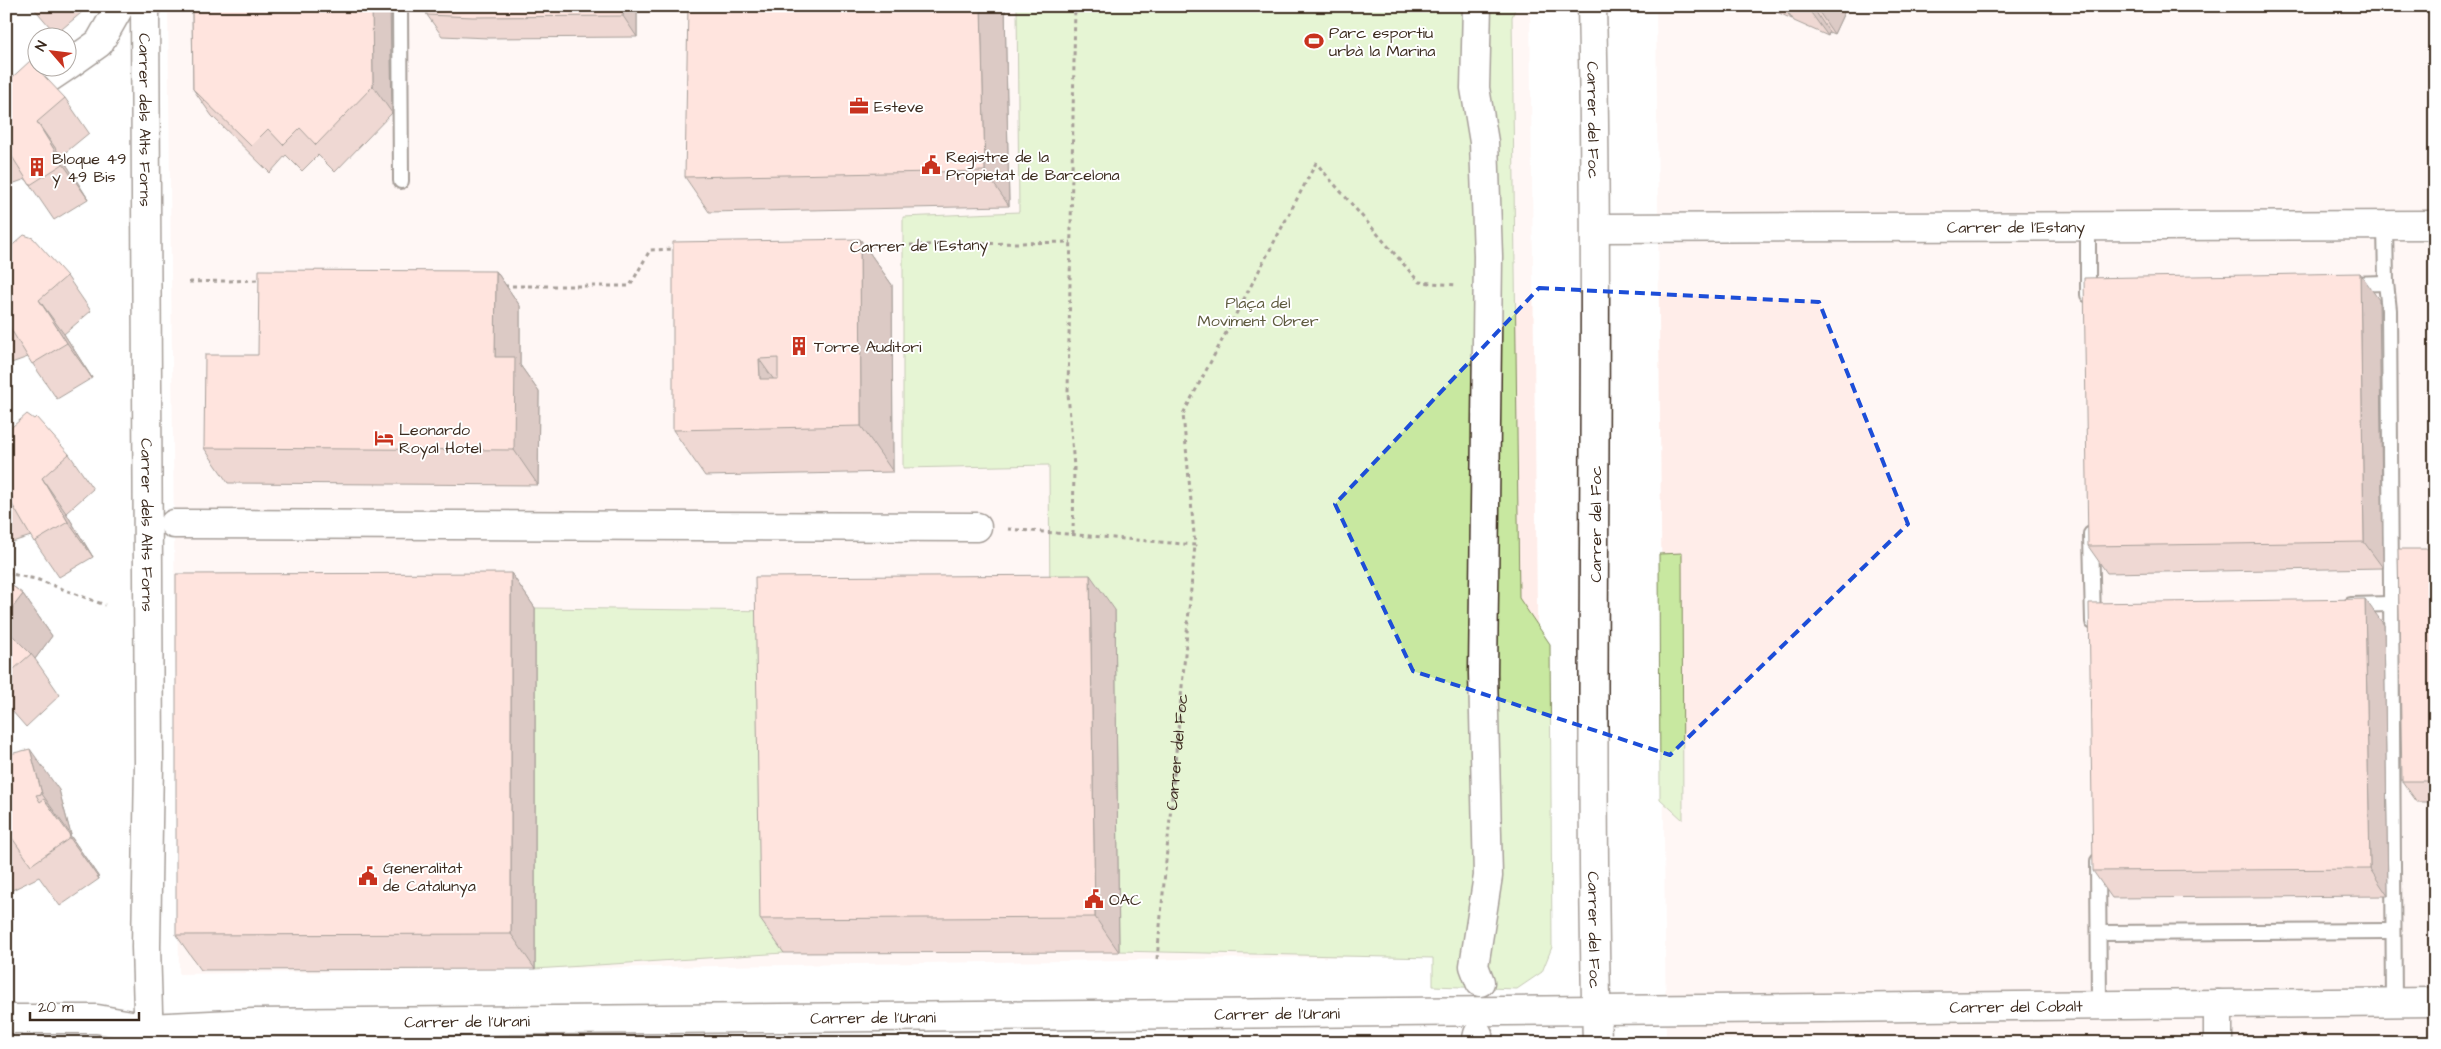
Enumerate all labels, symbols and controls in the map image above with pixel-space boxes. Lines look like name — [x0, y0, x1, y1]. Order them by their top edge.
place label: Parc esportiu urbà la Marina — [1329, 22, 1435, 62]
north arrow — [28, 28, 78, 78]
sports icon: Parc esportiu urbà la Marina — [1303, 30, 1325, 52]
street label: Carrer dels Alts Forns — [133, 33, 156, 207]
text: N — [31, 38, 52, 55]
street label: Carrer del Foc — [1581, 61, 1605, 179]
office icon: Esteve — [848, 95, 870, 117]
place label: Esteve — [874, 96, 924, 118]
place label: Registre de la Propietat de Barcelona — [946, 146, 1120, 186]
place label: Bloque 49 y 49 Bis — [52, 148, 126, 189]
public building icon: Registre de la Propietat de Barcelona — [920, 154, 942, 176]
building icon: Bloque 49 y 49 Bis — [26, 156, 48, 178]
street label: Carrer de l'Estany — [1947, 216, 2085, 239]
street label: Carrer de l'Estany — [850, 234, 989, 259]
park label: Plaça del Moviment Obrer — [1198, 292, 1319, 332]
building icon: Torre Auditori — [788, 335, 810, 357]
place label: Torre Auditori — [814, 336, 922, 358]
place label: Leonardo Royal Hotel — [399, 419, 482, 460]
hotel icon: Leonardo Royal Hotel — [373, 427, 395, 449]
street label: Carrer dels Alts Forns — [135, 438, 158, 612]
street label: Carrer del Foc — [1585, 466, 1607, 583]
street label: Carrer del Foc — [1161, 693, 1193, 811]
place label: Generalitat de Catalunya — [383, 857, 476, 898]
public building icon: Generalitat de Catalunya — [357, 865, 379, 887]
street label: Carrer del Foc — [1582, 871, 1606, 989]
public building icon: OAC — [1083, 888, 1105, 910]
place label: OAC — [1109, 889, 1141, 911]
scale bar — [30, 989, 139, 1021]
street label: Carrer del Cobalt — [1949, 995, 2083, 1019]
text: 20 m — [38, 997, 74, 1018]
street label: Carrer de l'Urani — [1214, 1003, 1341, 1026]
street label: Carrer de l'Urani — [810, 1006, 937, 1030]
street label: Carrer de l'Urani — [404, 1010, 531, 1034]

